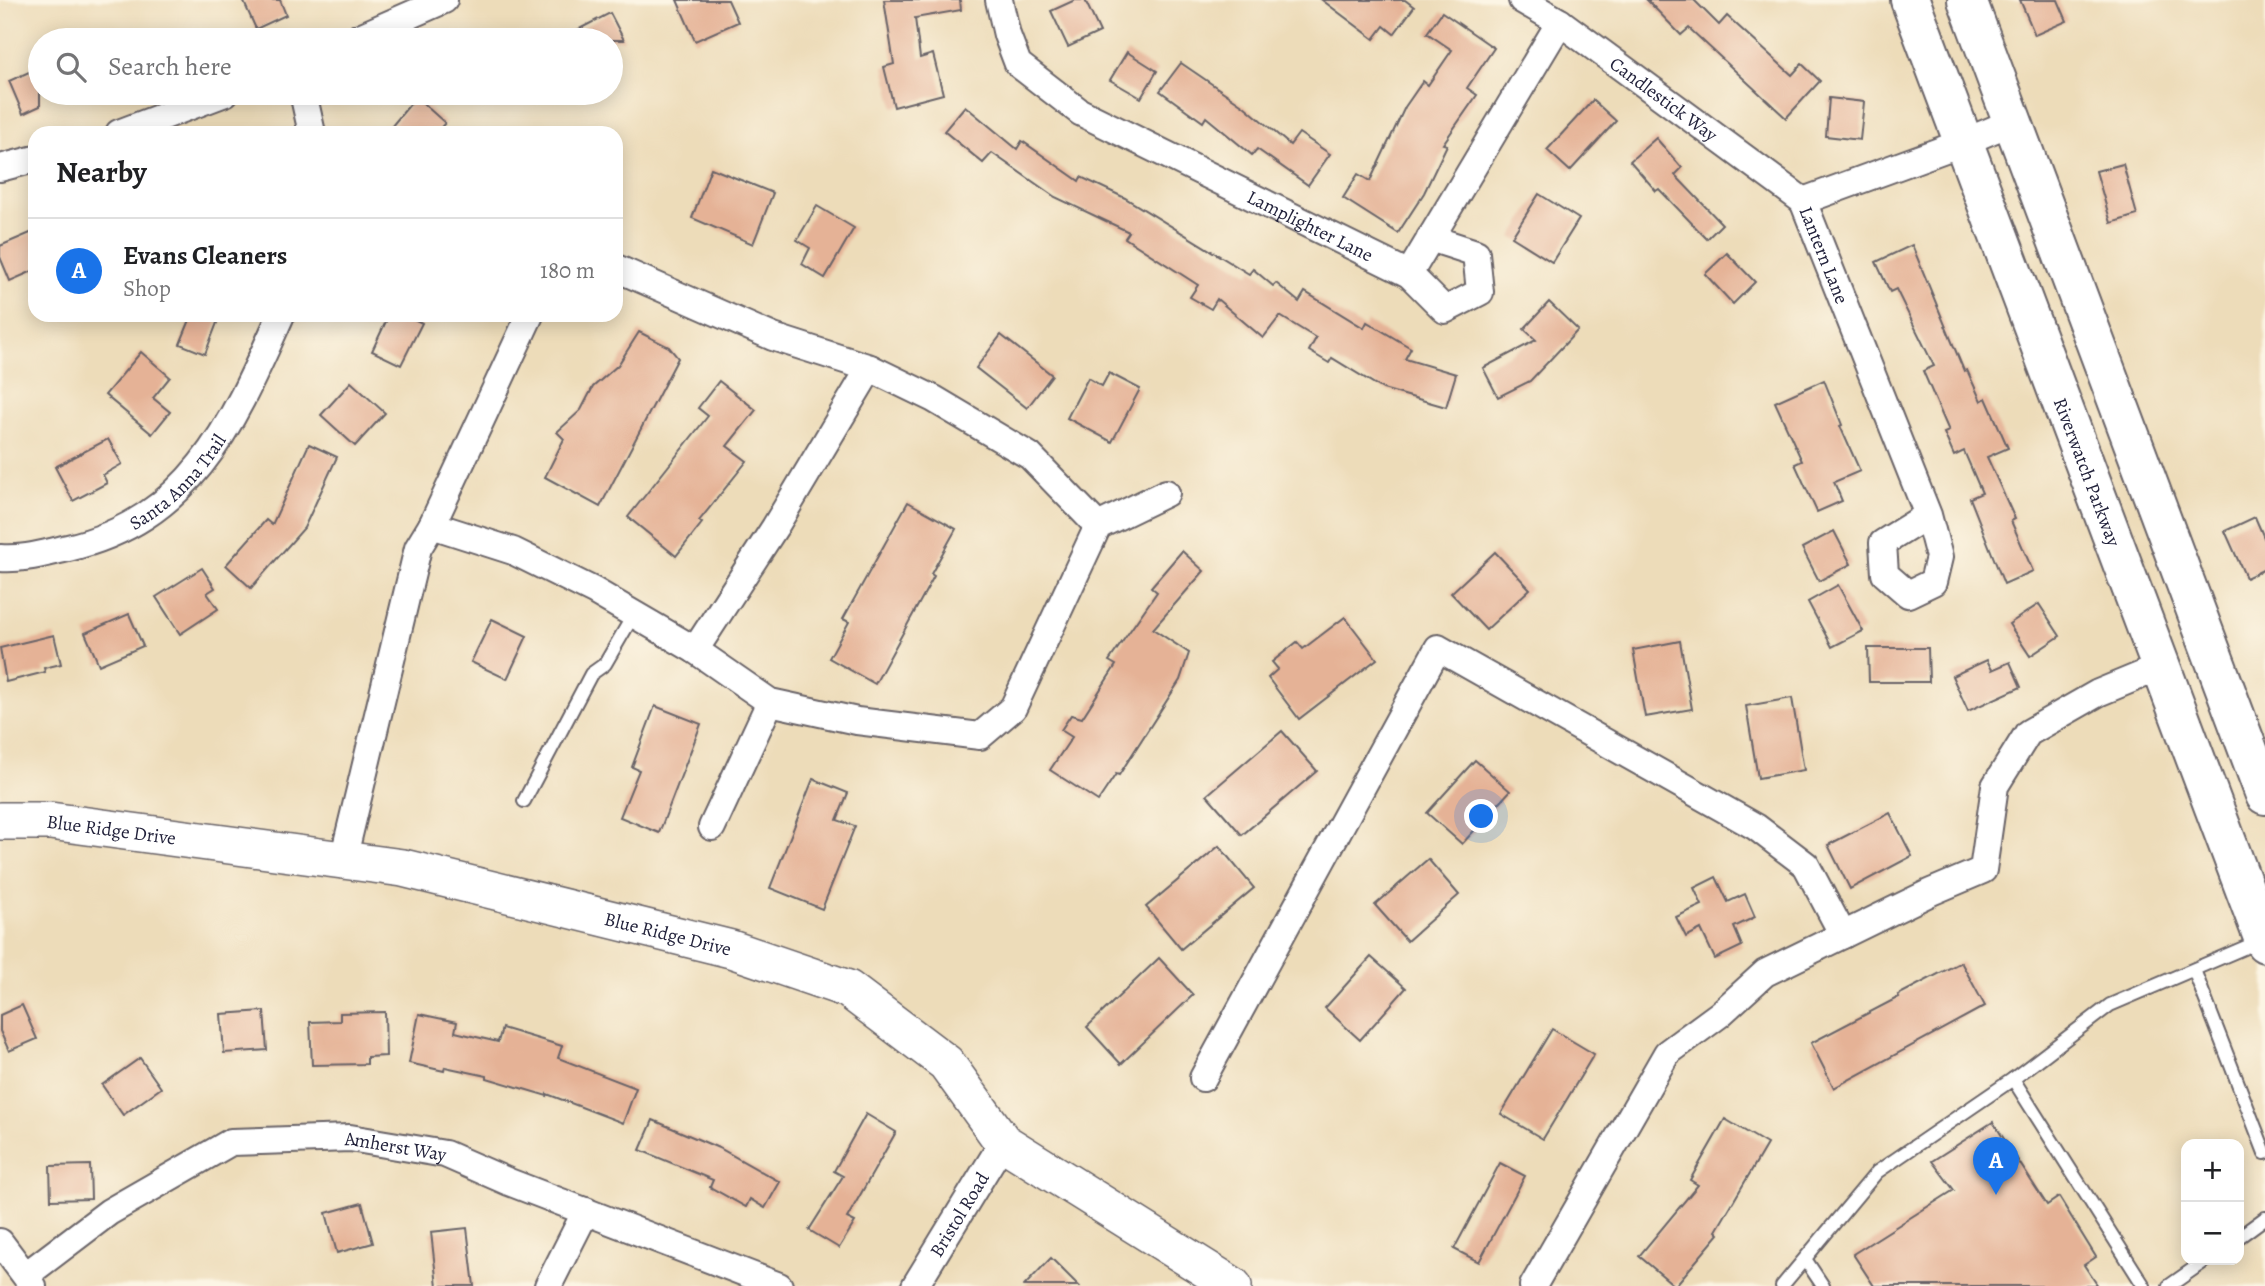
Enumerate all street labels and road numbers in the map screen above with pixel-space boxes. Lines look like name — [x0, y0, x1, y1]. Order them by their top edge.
street label: Candlestick Way — [1604, 51, 1723, 148]
street label: Lamplighter Lane — [1242, 184, 1377, 268]
street label: Lantern Lane — [1792, 203, 1855, 308]
street label: Riverwatch Parkway — [2047, 394, 2127, 551]
street label: Santa Anna Trail — [125, 429, 233, 537]
street label: Blue Ridge Drive — [45, 809, 177, 852]
street label: Blue Ridge Drive — [601, 906, 734, 963]
street label: Amherst Way — [343, 1126, 449, 1168]
street label: Bristol Road — [924, 1167, 996, 1262]

